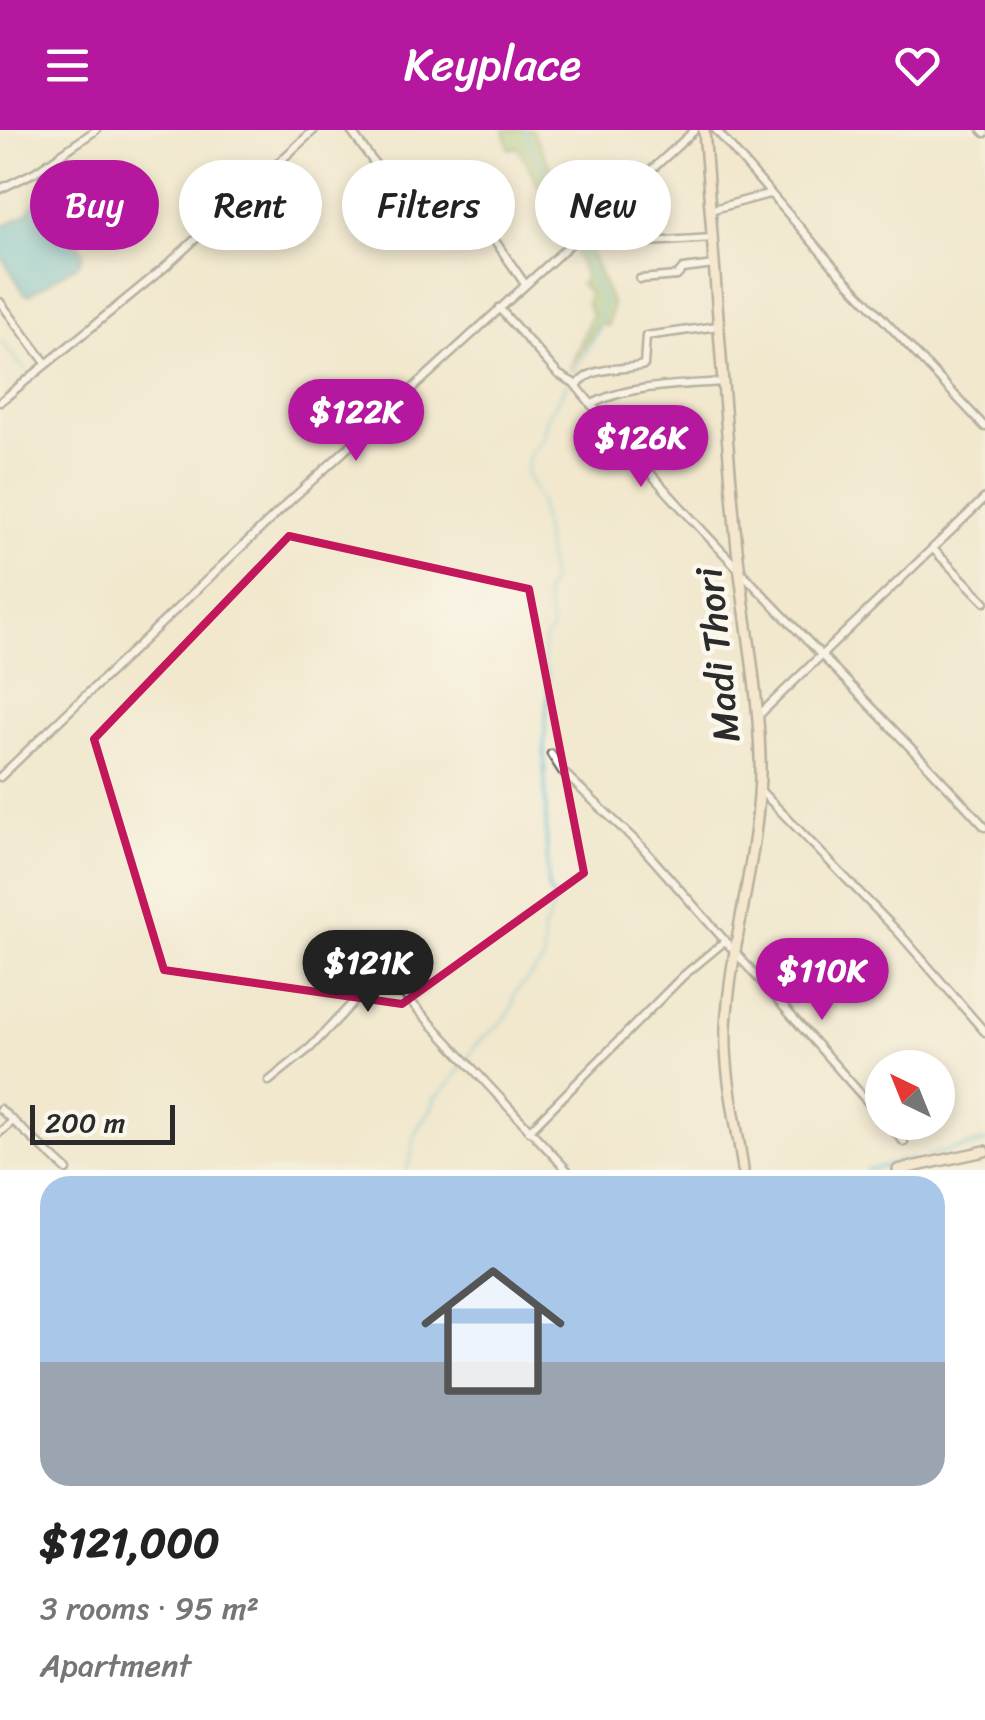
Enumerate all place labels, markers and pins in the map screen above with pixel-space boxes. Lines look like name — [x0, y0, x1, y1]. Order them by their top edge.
pin: $122K — [286, 379, 426, 464]
pin: $126K — [571, 405, 711, 490]
pin: $121K — [298, 930, 438, 1015]
pin: $110K — [752, 938, 892, 1023]

